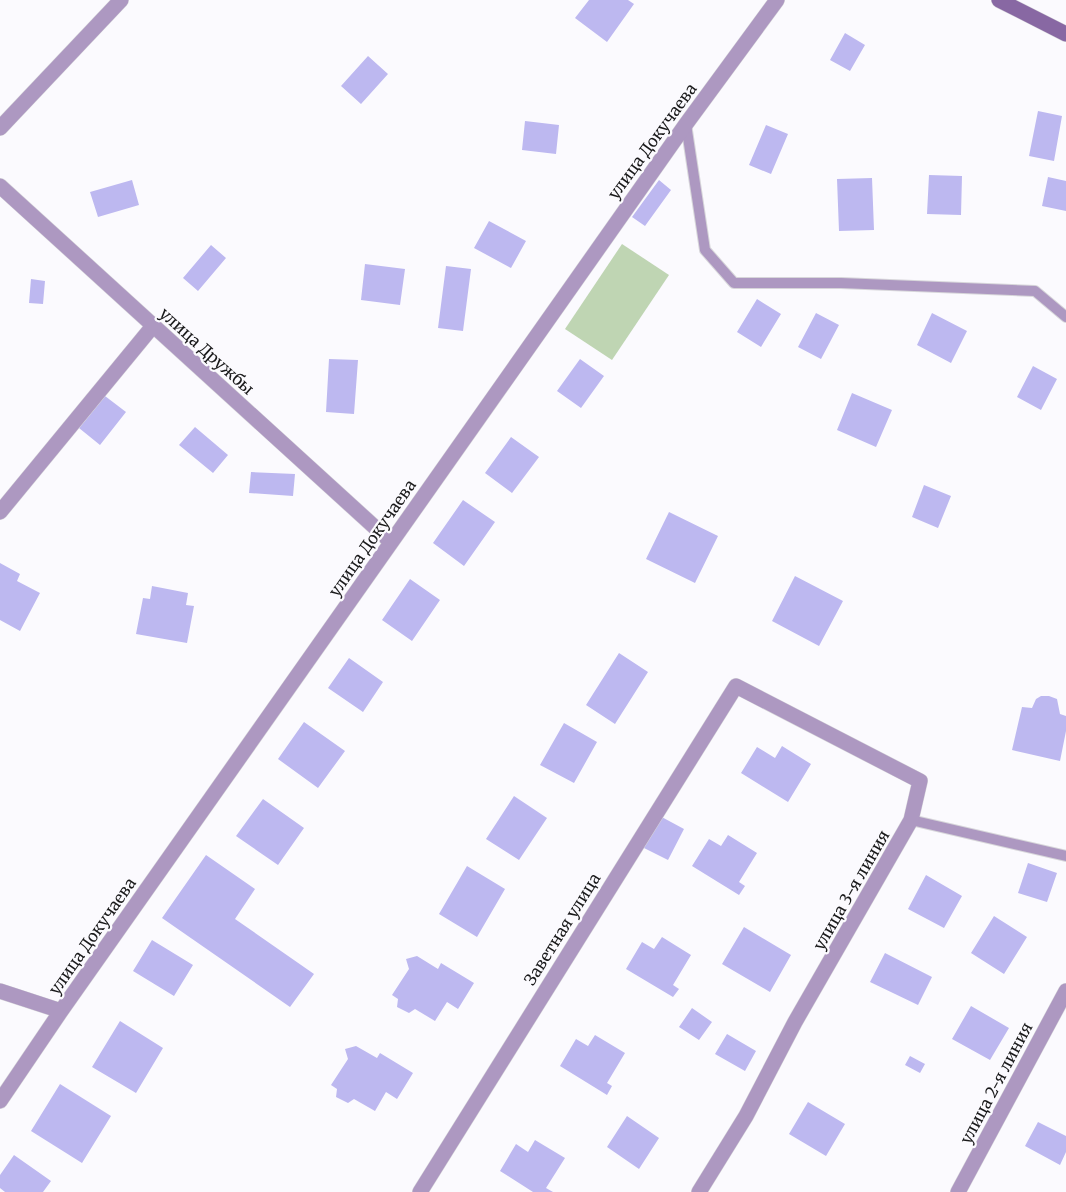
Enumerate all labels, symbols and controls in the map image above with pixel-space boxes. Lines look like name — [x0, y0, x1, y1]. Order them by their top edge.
street label: улица Докучаева — [603, 79, 701, 203]
street label: улица Дружбы — [155, 303, 259, 399]
street label: улица Докучаева — [324, 475, 420, 600]
street label: улица 3-я линия — [809, 826, 893, 954]
street label: Заветная улица — [520, 869, 605, 989]
street label: улица Докучаева — [44, 873, 140, 998]
street label: улица 2-я линия — [956, 1019, 1036, 1147]

